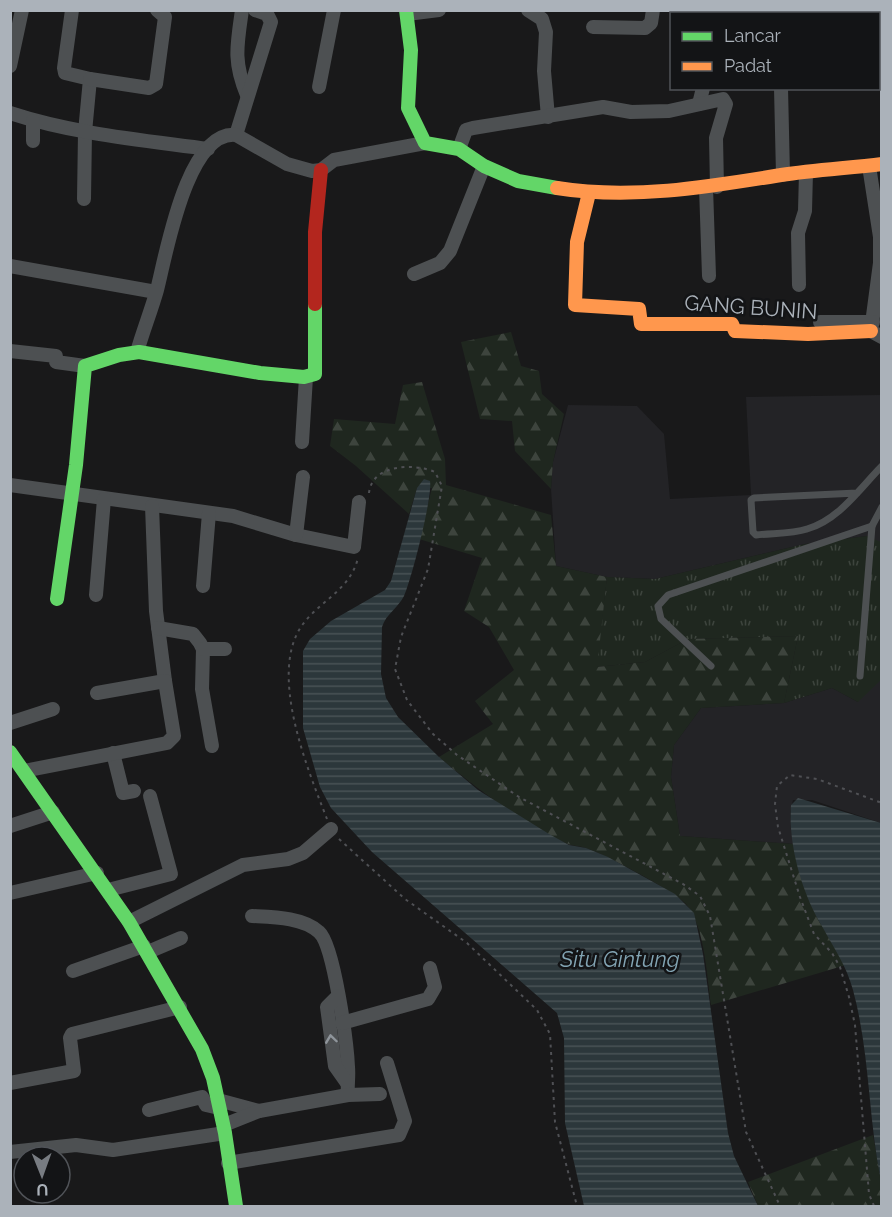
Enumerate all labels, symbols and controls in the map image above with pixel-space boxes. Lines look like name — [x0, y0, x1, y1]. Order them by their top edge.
legend — [670, 12, 880, 90]
text: Lancar — [724, 25, 781, 46]
text: Padat — [724, 55, 772, 76]
street label: GANG BUNIN — [684, 290, 818, 324]
water label: Situ Gintung — [559, 946, 680, 972]
one-way arrow — [326, 1034, 338, 1043]
north arrow — [12, 1145, 72, 1205]
text: U — [36, 1180, 48, 1199]

